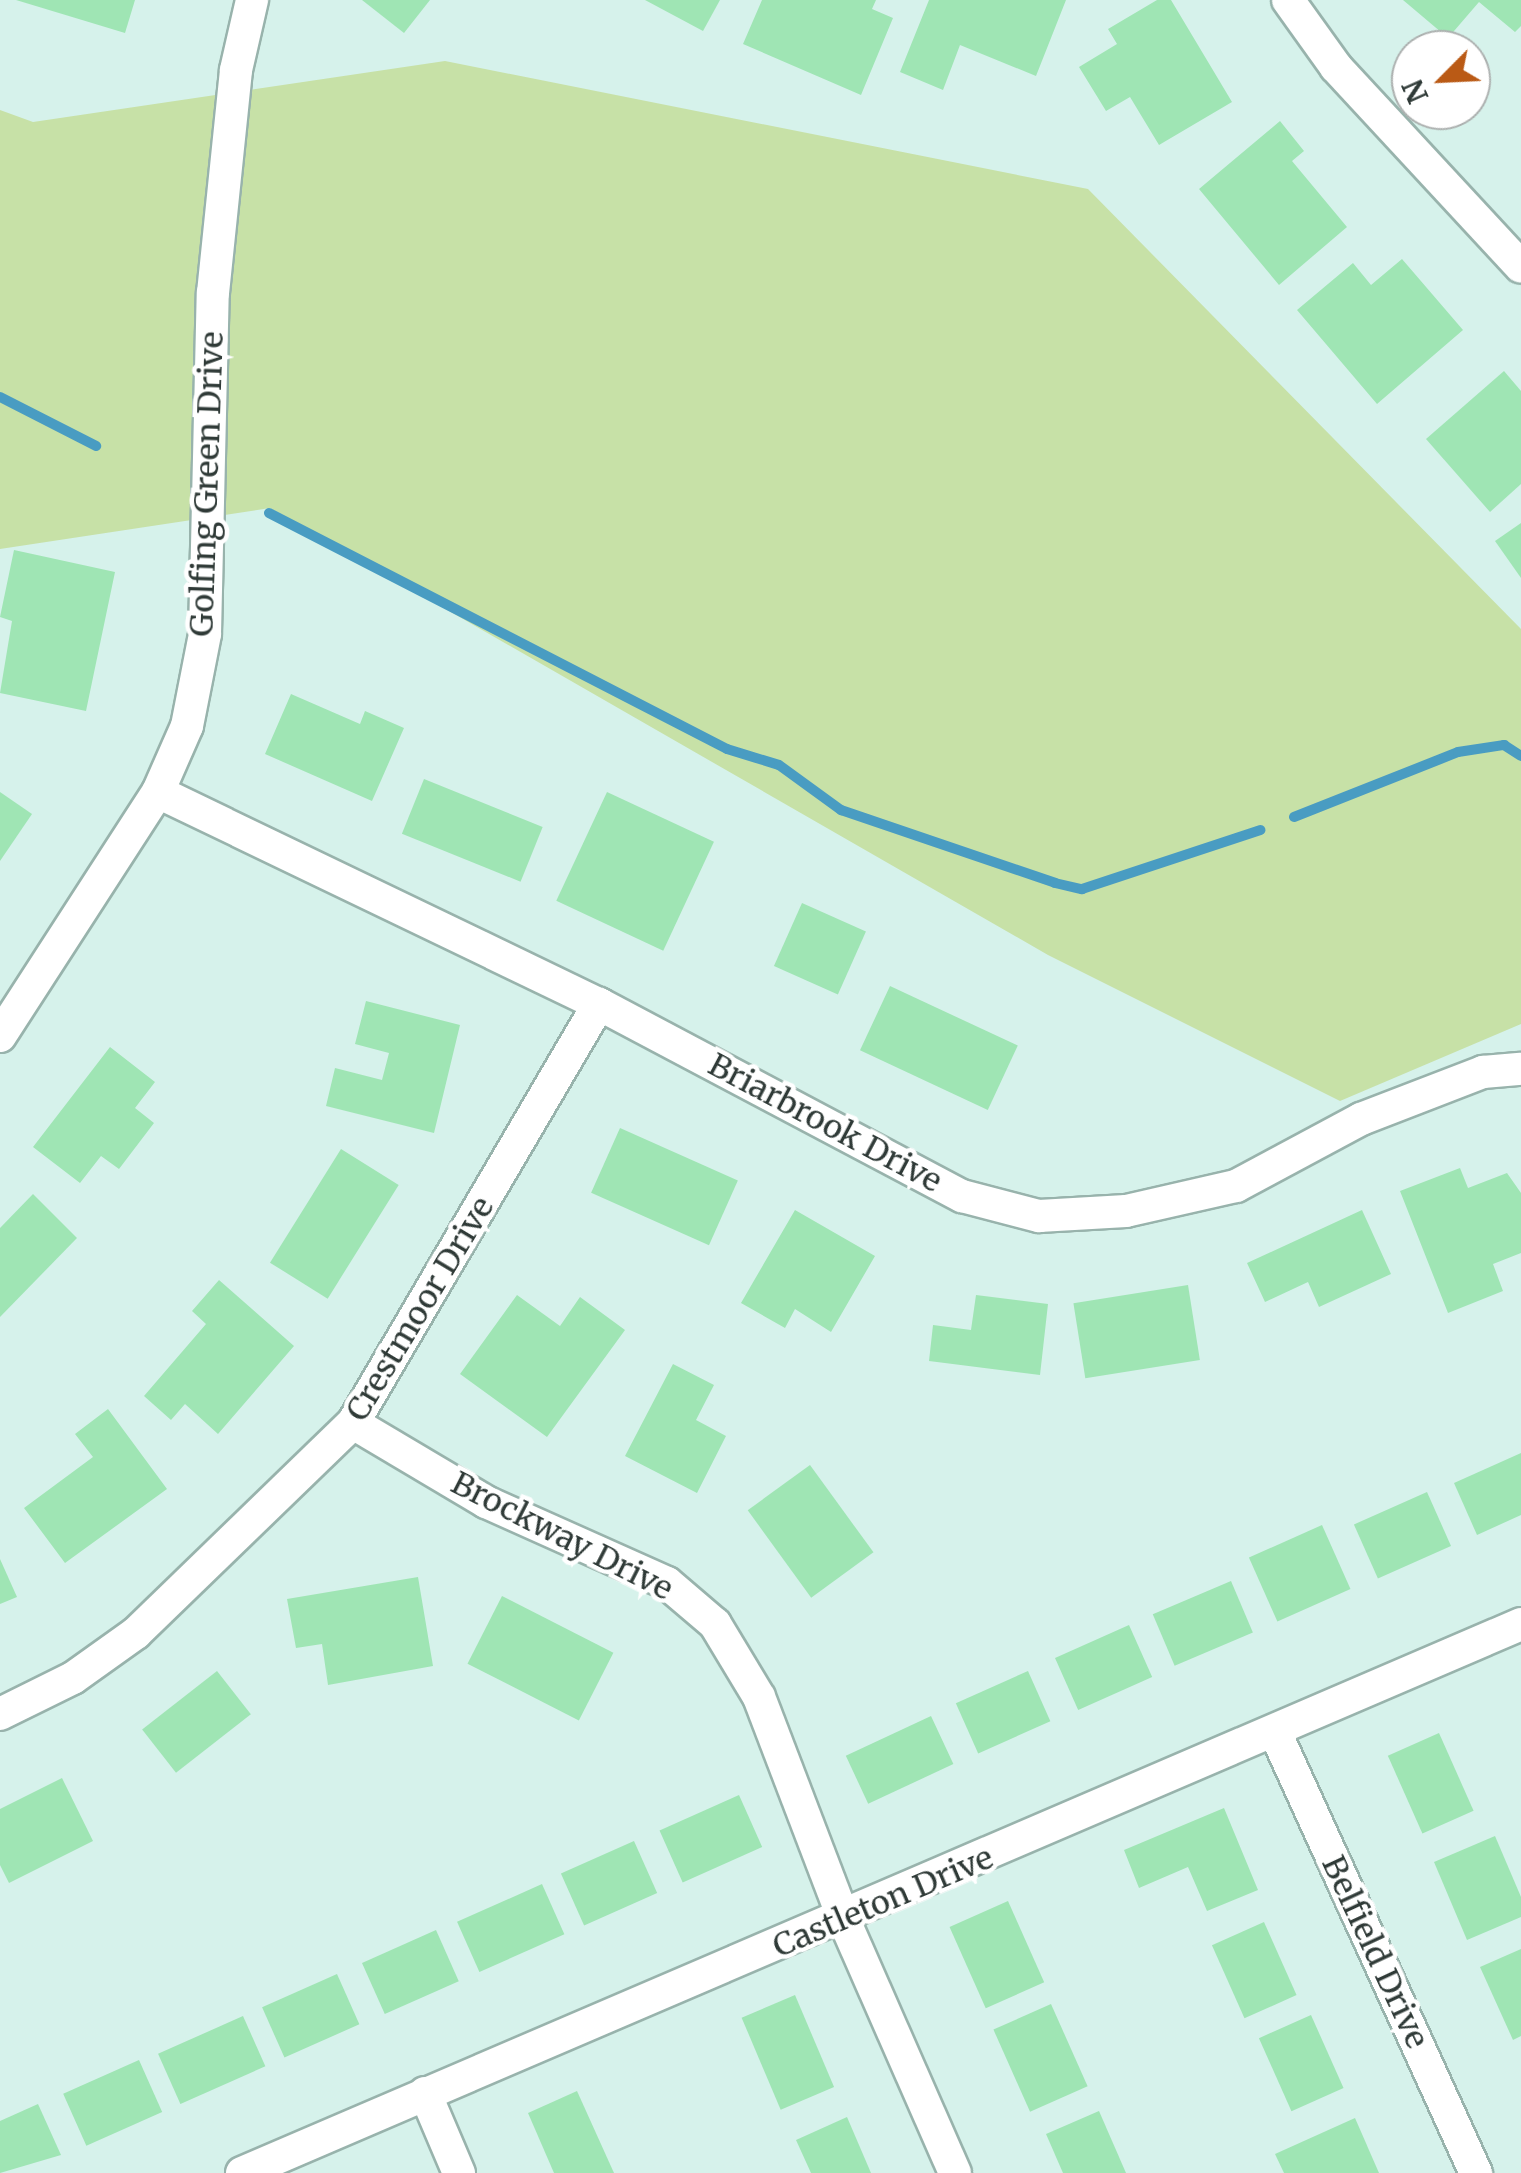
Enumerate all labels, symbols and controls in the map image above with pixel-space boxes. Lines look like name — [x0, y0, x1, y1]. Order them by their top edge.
north arrow — [1391, 30, 1491, 130]
text: N — [1394, 74, 1436, 109]
street label: Golfing Green Drive — [182, 331, 232, 637]
street label: Briarbrook Drive — [702, 1045, 948, 1201]
street label: Crestmoor Drive — [338, 1190, 502, 1428]
street label: Brockway Drive — [445, 1464, 679, 1608]
street label: Castleton Drive — [767, 1838, 999, 1966]
street label: Belfield Drive — [1314, 1850, 1436, 2054]

